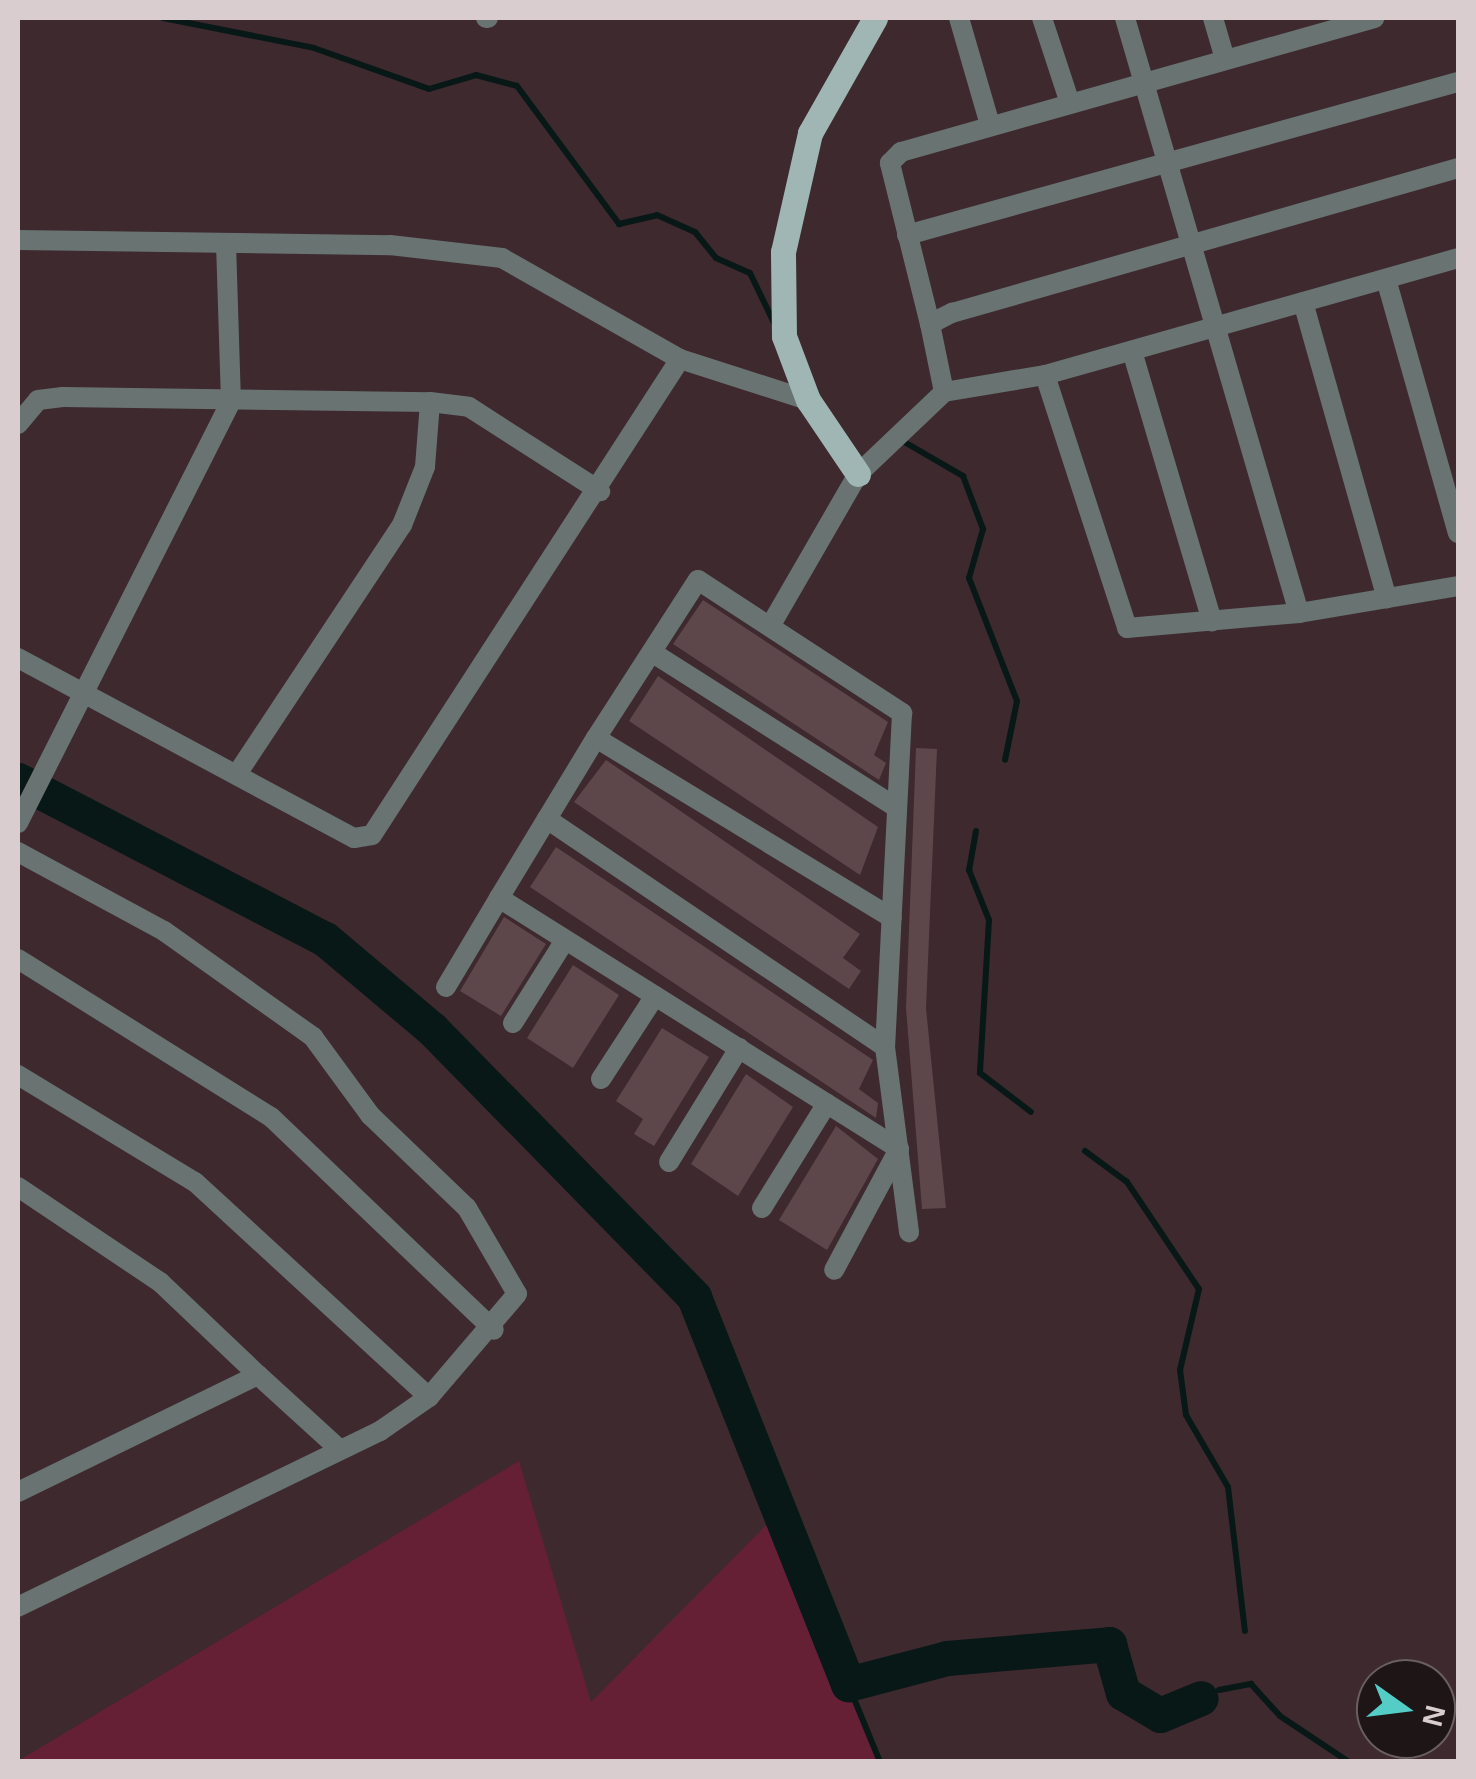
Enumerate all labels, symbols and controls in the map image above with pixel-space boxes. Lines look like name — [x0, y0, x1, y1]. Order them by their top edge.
north arrow — [1356, 1659, 1456, 1759]
text: N — [1416, 1702, 1451, 1729]

